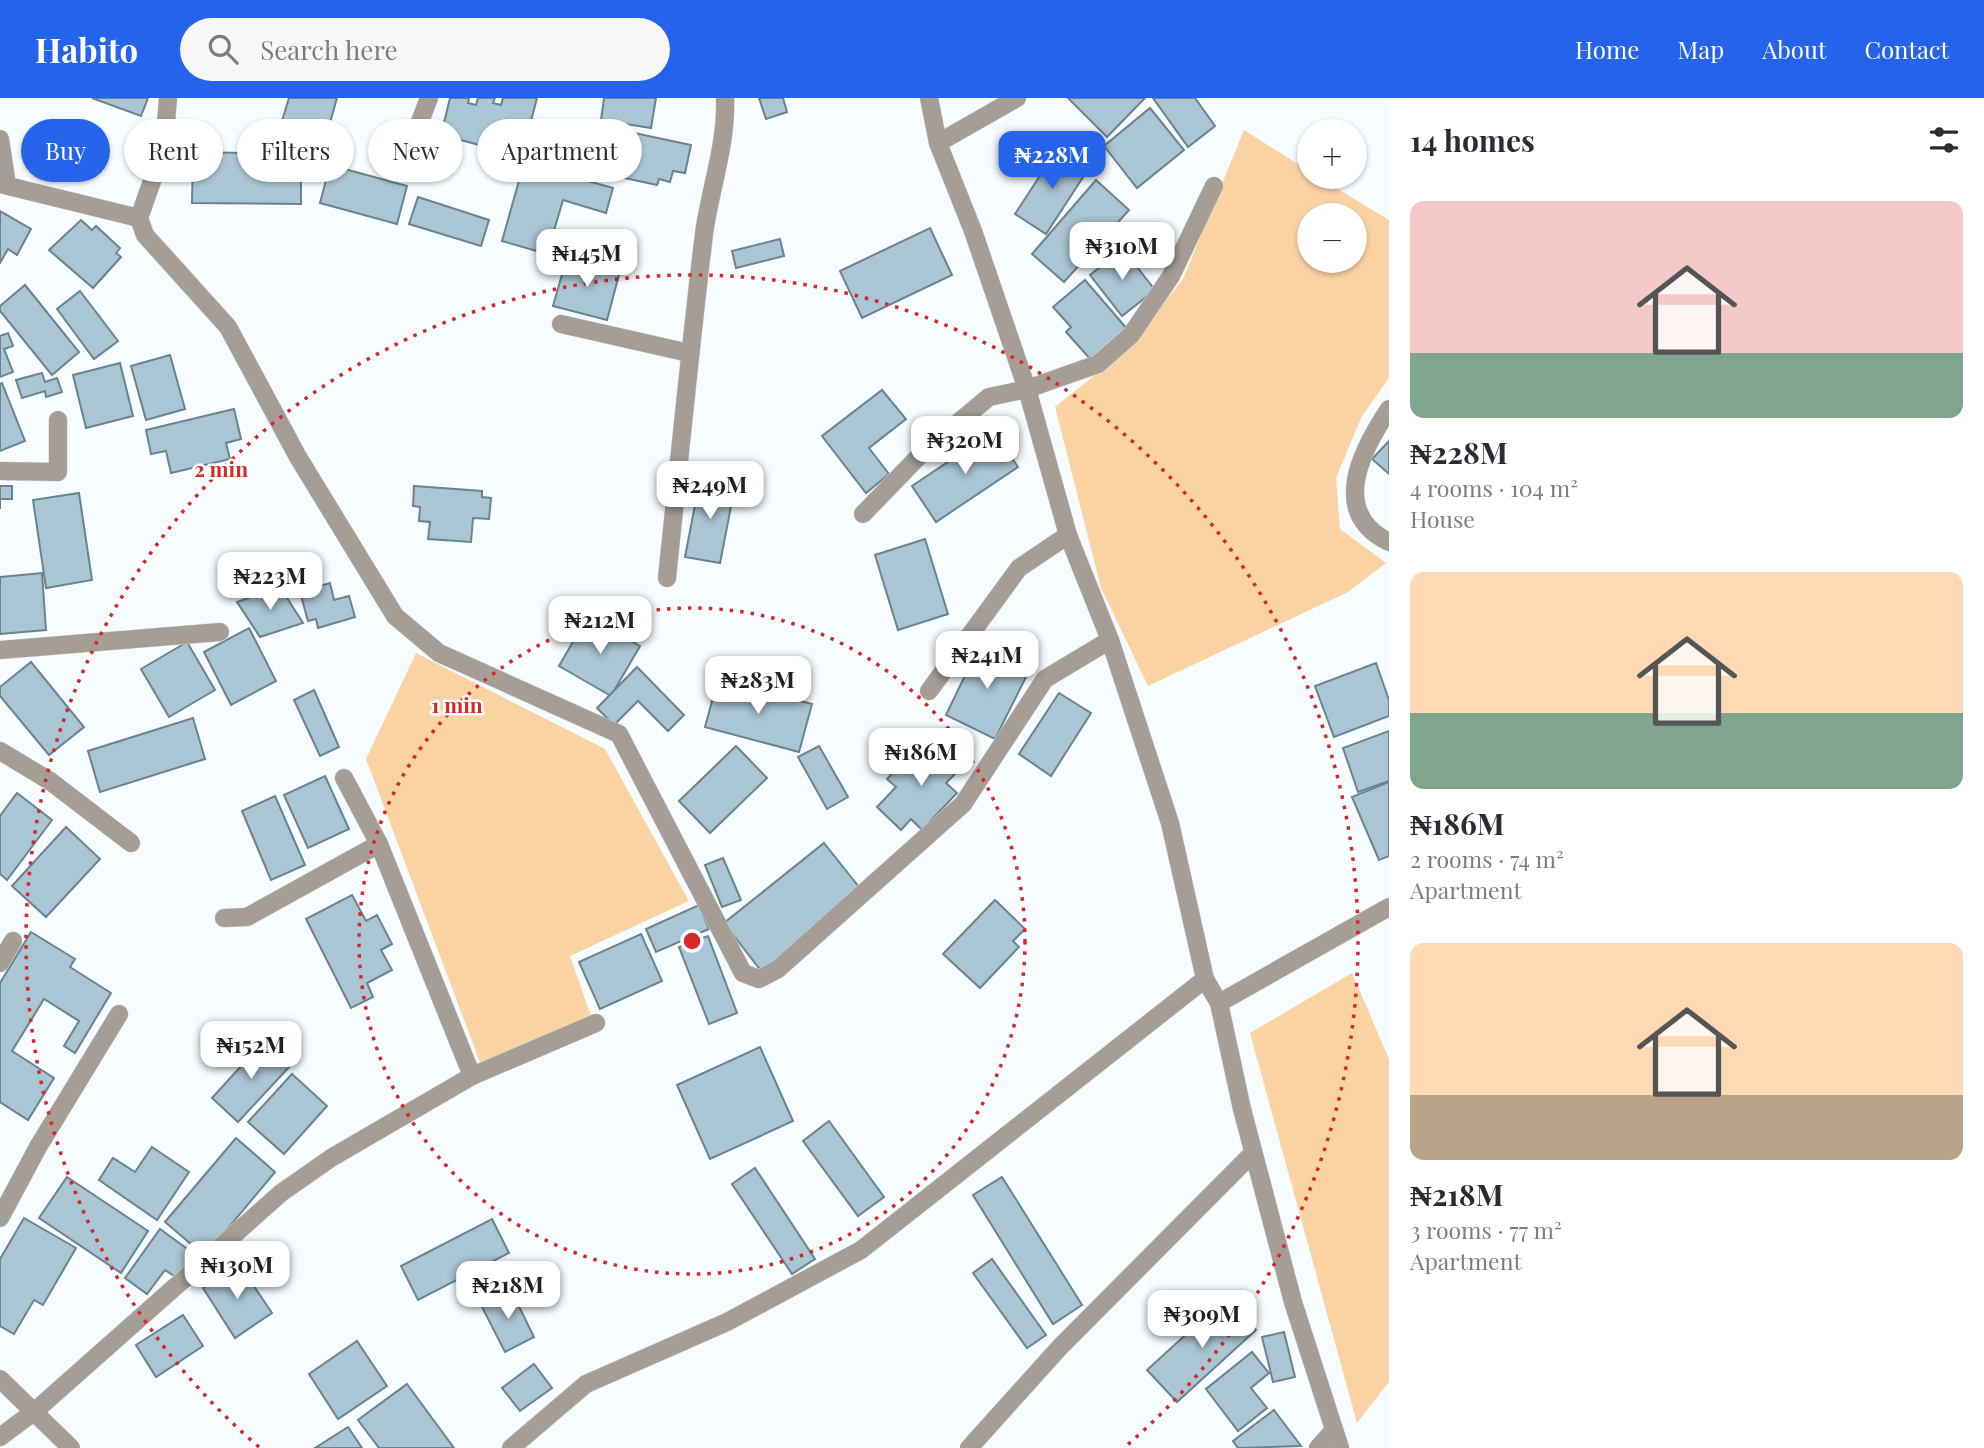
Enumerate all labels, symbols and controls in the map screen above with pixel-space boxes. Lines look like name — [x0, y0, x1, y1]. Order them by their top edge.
search box — [180, 18, 670, 81]
text: Habito — [35, 27, 138, 71]
icon: search — [204, 30, 242, 68]
text: Search here — [260, 32, 398, 67]
text: Home — [1575, 33, 1639, 65]
text: Map — [1677, 33, 1724, 65]
text: About — [1762, 33, 1826, 65]
text: Contact — [1864, 33, 1949, 65]
chip: Buy — [21, 119, 110, 182]
chip: Rent — [124, 119, 223, 182]
chip: Filters — [237, 119, 354, 182]
chip: New — [368, 119, 463, 182]
chip: Apartment — [477, 119, 642, 182]
map controls — [1297, 119, 1367, 273]
button: + — [1297, 119, 1367, 189]
text: 14 homes — [1410, 120, 1535, 160]
icon: filters — [1925, 121, 1963, 159]
pin: ₦228M — [1003, 132, 1101, 191]
text: ₦228M — [1015, 138, 1089, 169]
button: − — [1297, 203, 1367, 273]
pin: ₦310M — [1073, 222, 1171, 282]
text: ₦310M — [1086, 229, 1158, 260]
pin: ₦145M — [538, 230, 636, 289]
text: ₦145M — [552, 236, 622, 267]
icon: home — [1624, 247, 1750, 373]
pin: ₦320M — [916, 416, 1014, 476]
text: ₦320M — [927, 423, 1003, 454]
text: ₦228M — [1410, 432, 1508, 472]
text: 2 min — [194, 454, 248, 482]
pin: ₦249M — [661, 462, 759, 521]
text: ₦249M — [673, 468, 747, 499]
text: 4 rooms · 104 m² — [1410, 472, 1578, 503]
text: House — [1410, 503, 1475, 534]
pin: ₦223M — [221, 552, 319, 612]
text: ₦223M — [233, 559, 307, 590]
pin: ₦212M — [551, 596, 649, 656]
text: ₦212M — [565, 603, 635, 634]
icon: home — [1624, 618, 1750, 744]
pin: ₦241M — [938, 632, 1036, 691]
text: ₦241M — [952, 638, 1022, 669]
pin: ₦283M — [709, 656, 807, 716]
text: ₦283M — [721, 663, 795, 694]
text: 1 min — [431, 690, 483, 718]
pin: ₦186M — [872, 728, 970, 788]
text: ₦186M — [885, 735, 957, 766]
text: ₦186M — [1410, 803, 1505, 843]
text: 2 rooms · 74 m² — [1410, 843, 1564, 874]
text: Apartment — [1410, 874, 1522, 905]
centre of rings — [680, 929, 704, 953]
icon: home — [1624, 989, 1750, 1115]
pin: ₦152M — [202, 1021, 300, 1081]
text: ₦152M — [216, 1028, 286, 1059]
text: ₦218M — [1410, 1174, 1504, 1214]
text: 3 rooms · 77 m² — [1410, 1214, 1562, 1245]
pin: ₦130M — [188, 1242, 286, 1301]
text: Apartment — [1410, 1245, 1522, 1276]
text: ₦130M — [201, 1248, 273, 1279]
pin: ₦218M — [459, 1262, 557, 1321]
text: ₦218M — [472, 1268, 544, 1299]
pin: ₦309M — [1153, 1290, 1251, 1350]
text: ₦309M — [1164, 1297, 1240, 1328]

